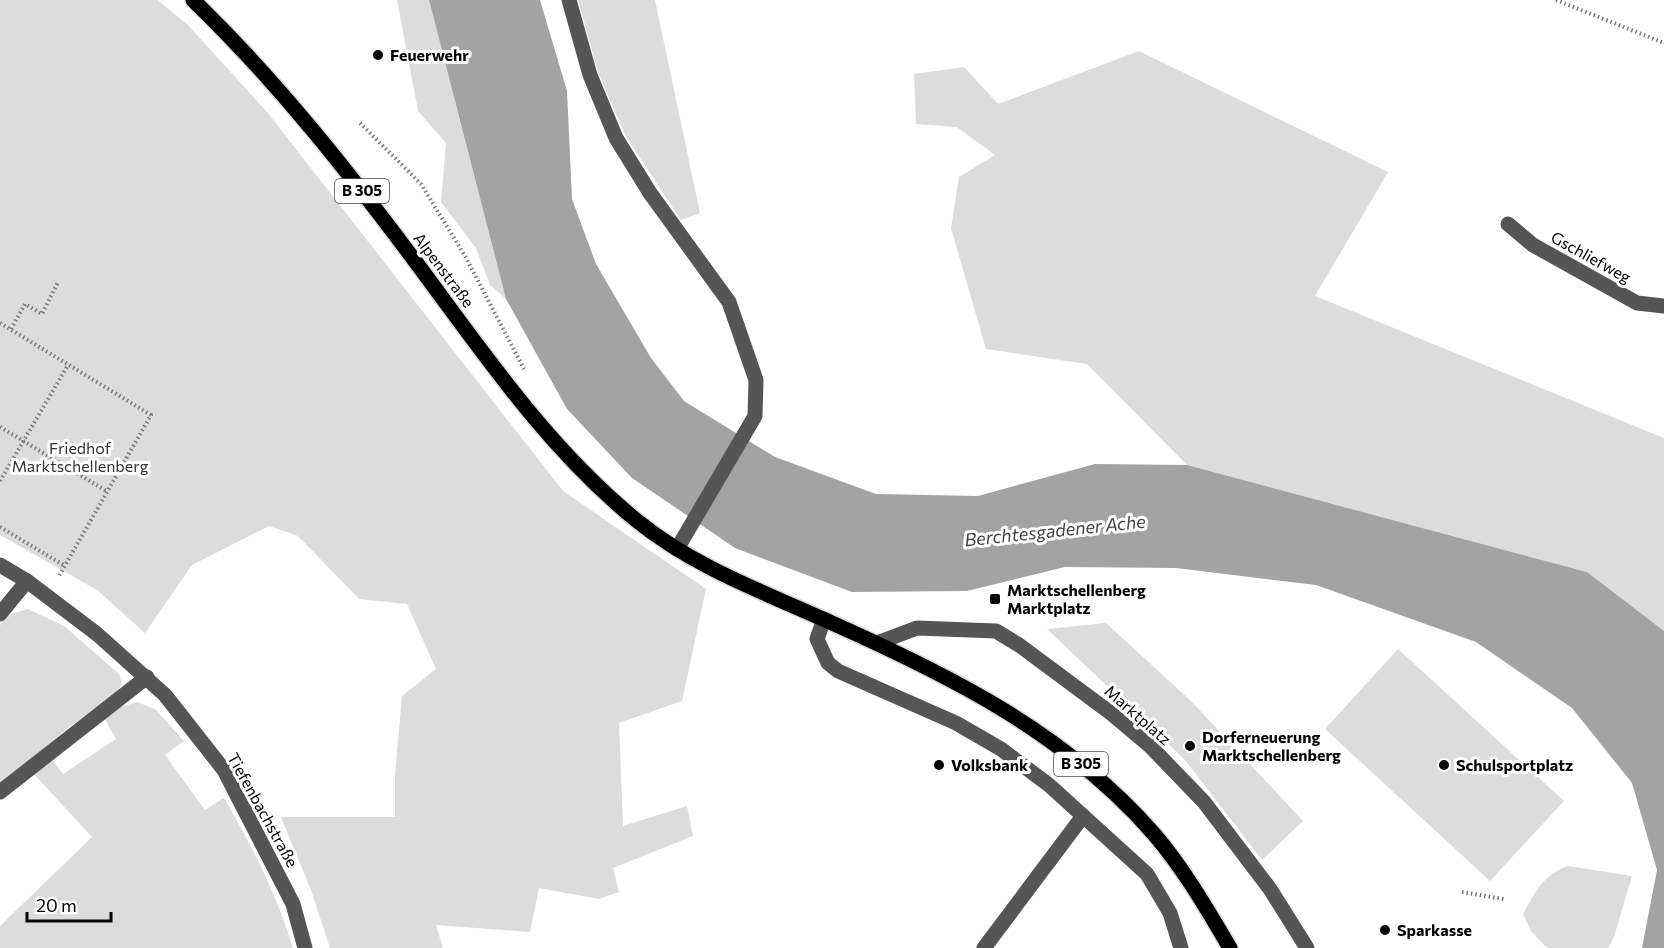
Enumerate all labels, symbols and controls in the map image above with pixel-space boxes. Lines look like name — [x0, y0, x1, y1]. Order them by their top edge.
place label: Feuerwehr — [390, 45, 469, 64]
marker: Feuerwehr — [371, 48, 385, 62]
road number: B 305 — [335, 179, 389, 203]
street label: Gschliefweg — [1548, 227, 1635, 286]
street label: Alpenstraße — [410, 229, 479, 311]
park label: Friedhof Marktschellenberg — [12, 438, 149, 475]
water label: Berchtesgadener Ache — [963, 510, 1147, 550]
place label: Marktschellenberg Marktplatz — [1007, 580, 1146, 617]
marker: Marktschellenberg Marktplatz — [988, 592, 1002, 606]
street label: Marktplatz — [1101, 681, 1175, 749]
place label: Dorferneuerung Marktschellenberg — [1202, 727, 1341, 764]
marker: Dorferneuerung Marktschellenberg — [1183, 739, 1197, 753]
street label: Tiefenbachstraße — [224, 749, 303, 870]
road number: B 305 — [1054, 752, 1108, 776]
place label: Volksbank — [951, 755, 1029, 774]
place label: Schulsportplatz — [1456, 755, 1573, 774]
marker: Volksbank — [932, 758, 946, 772]
marker: Schulsportplatz — [1437, 758, 1451, 772]
scale bar — [27, 885, 111, 923]
text: 20 m — [36, 894, 77, 916]
place label: Sparkasse — [1397, 920, 1472, 939]
marker: Sparkasse — [1378, 923, 1392, 937]

